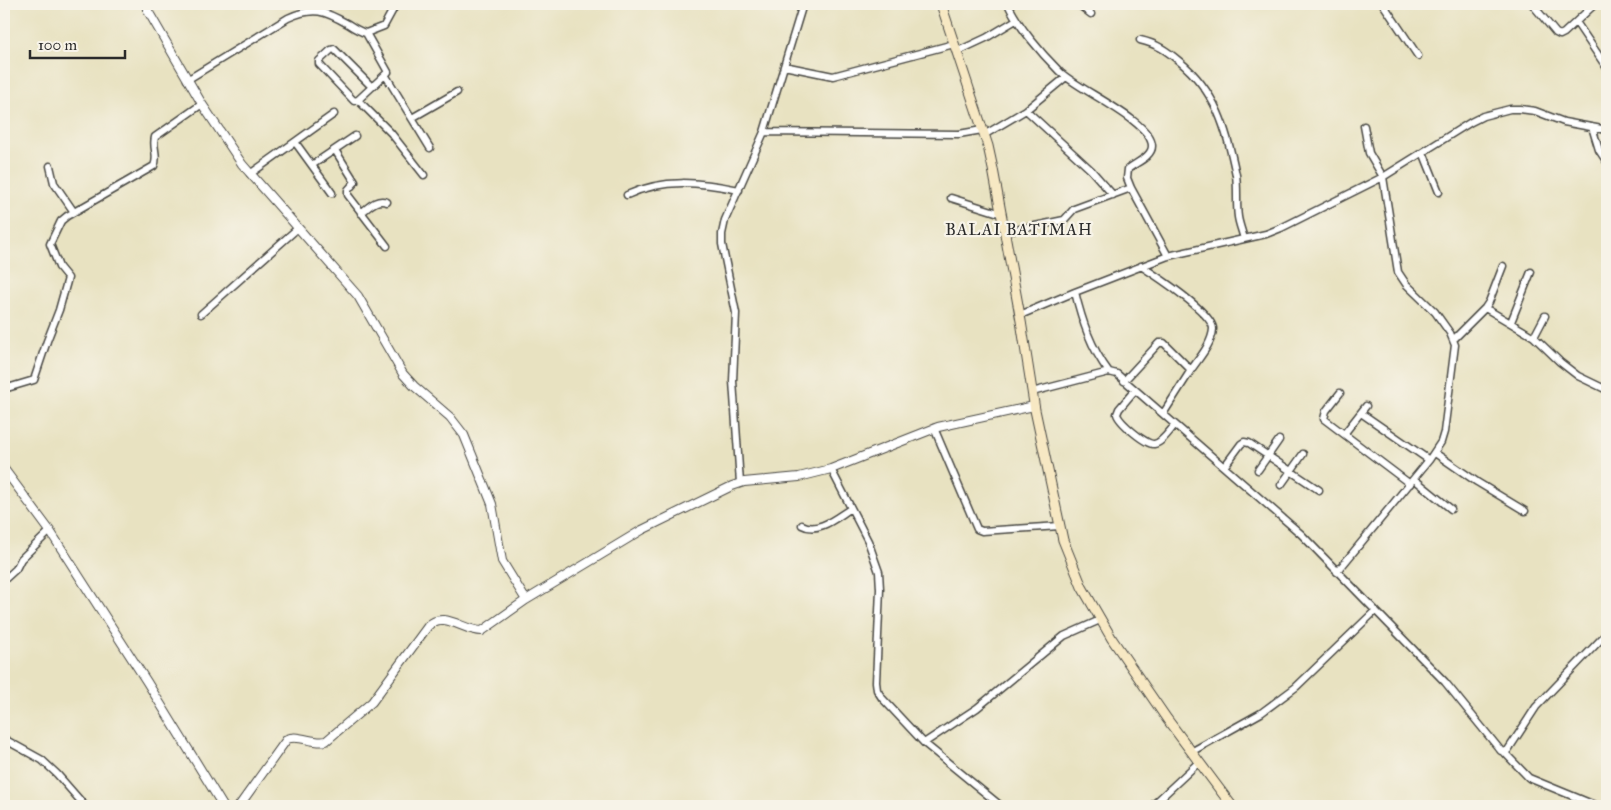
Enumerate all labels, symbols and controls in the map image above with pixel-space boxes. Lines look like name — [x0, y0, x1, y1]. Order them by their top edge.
scale bar — [30, 28, 125, 60]
text: 100 m — [38, 36, 78, 54]
district label: BALAI BATIMAH — [945, 220, 1093, 239]

